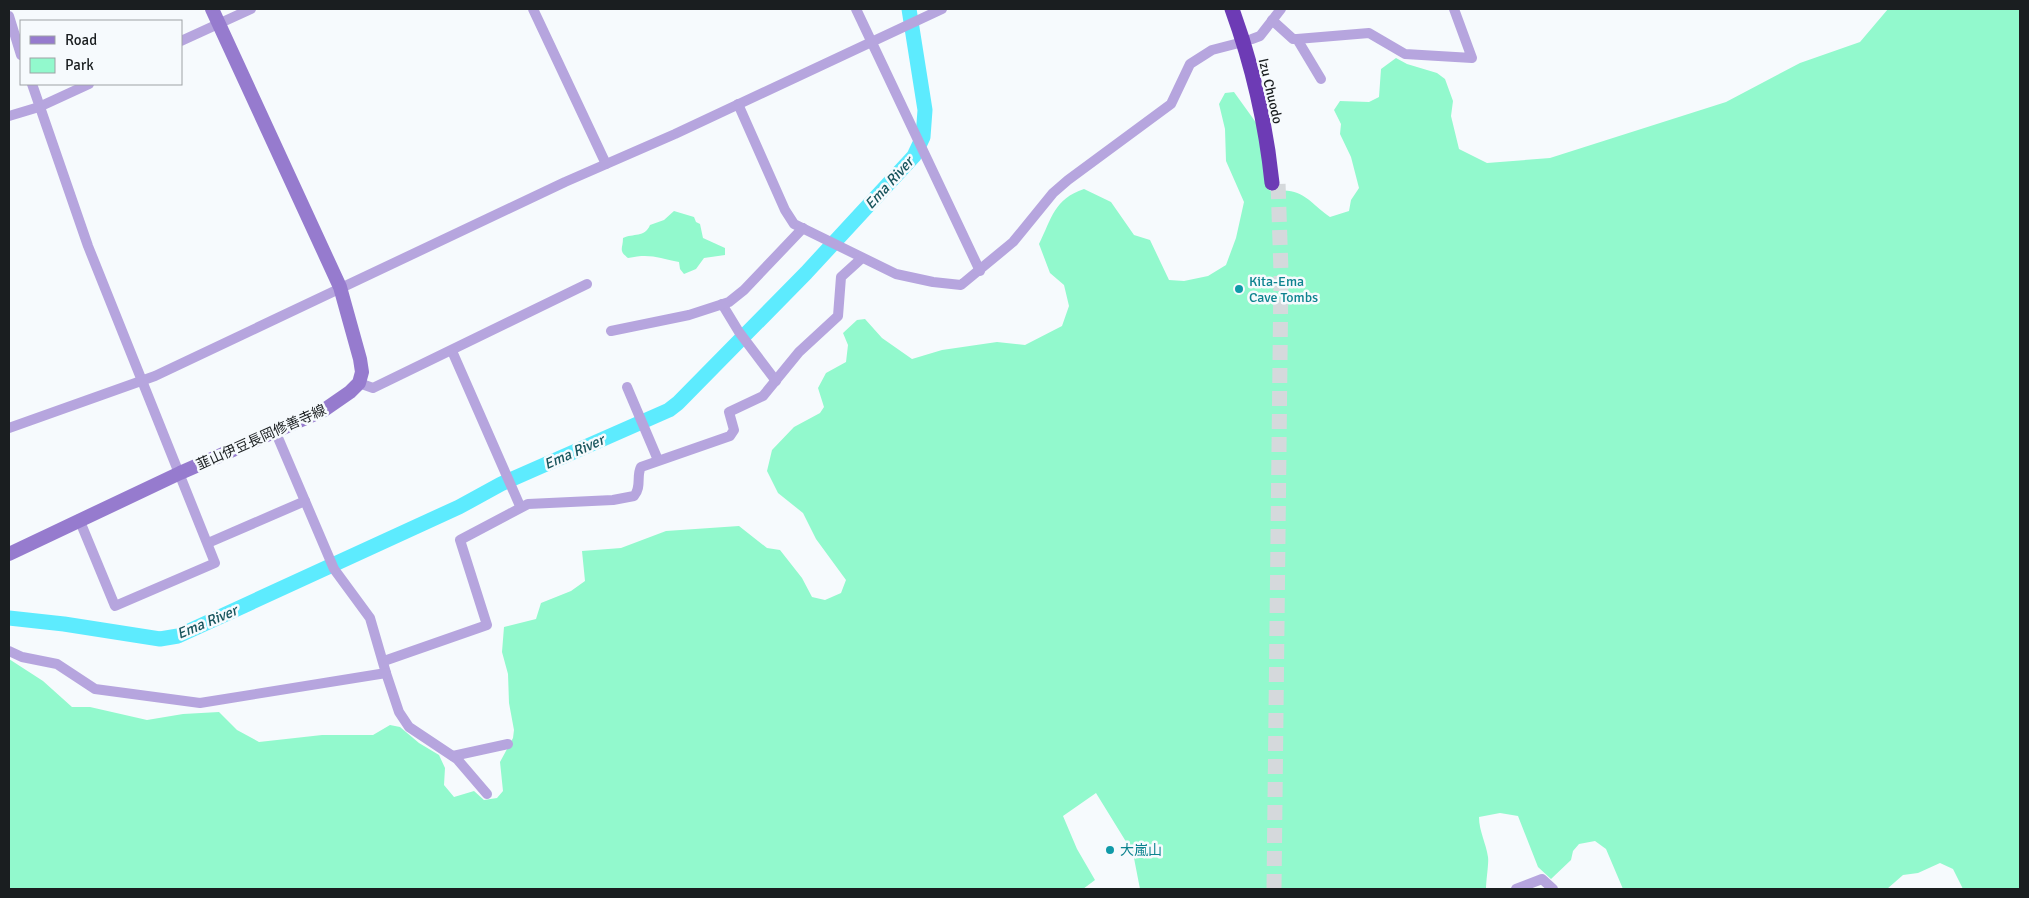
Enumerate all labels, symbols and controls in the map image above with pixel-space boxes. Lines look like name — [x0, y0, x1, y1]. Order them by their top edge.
legend — [20, 20, 182, 85]
text: Road — [65, 31, 97, 49]
text: Park — [65, 56, 94, 74]
street label: Izu Chuodo — [1255, 57, 1286, 126]
water label: Ema River — [861, 151, 919, 213]
place label: Kita-Ema Cave Tombs — [1249, 273, 1318, 306]
marker: Kita-Ema Cave Tombs — [1233, 283, 1245, 295]
street label: 韮山伊豆長岡修善寺線 — [194, 401, 329, 474]
water label: Ema River — [541, 430, 609, 473]
water label: Ema River — [174, 600, 242, 643]
place label: 大嵐山 — [1120, 842, 1162, 859]
marker: 大嵐山 — [1104, 844, 1116, 856]

